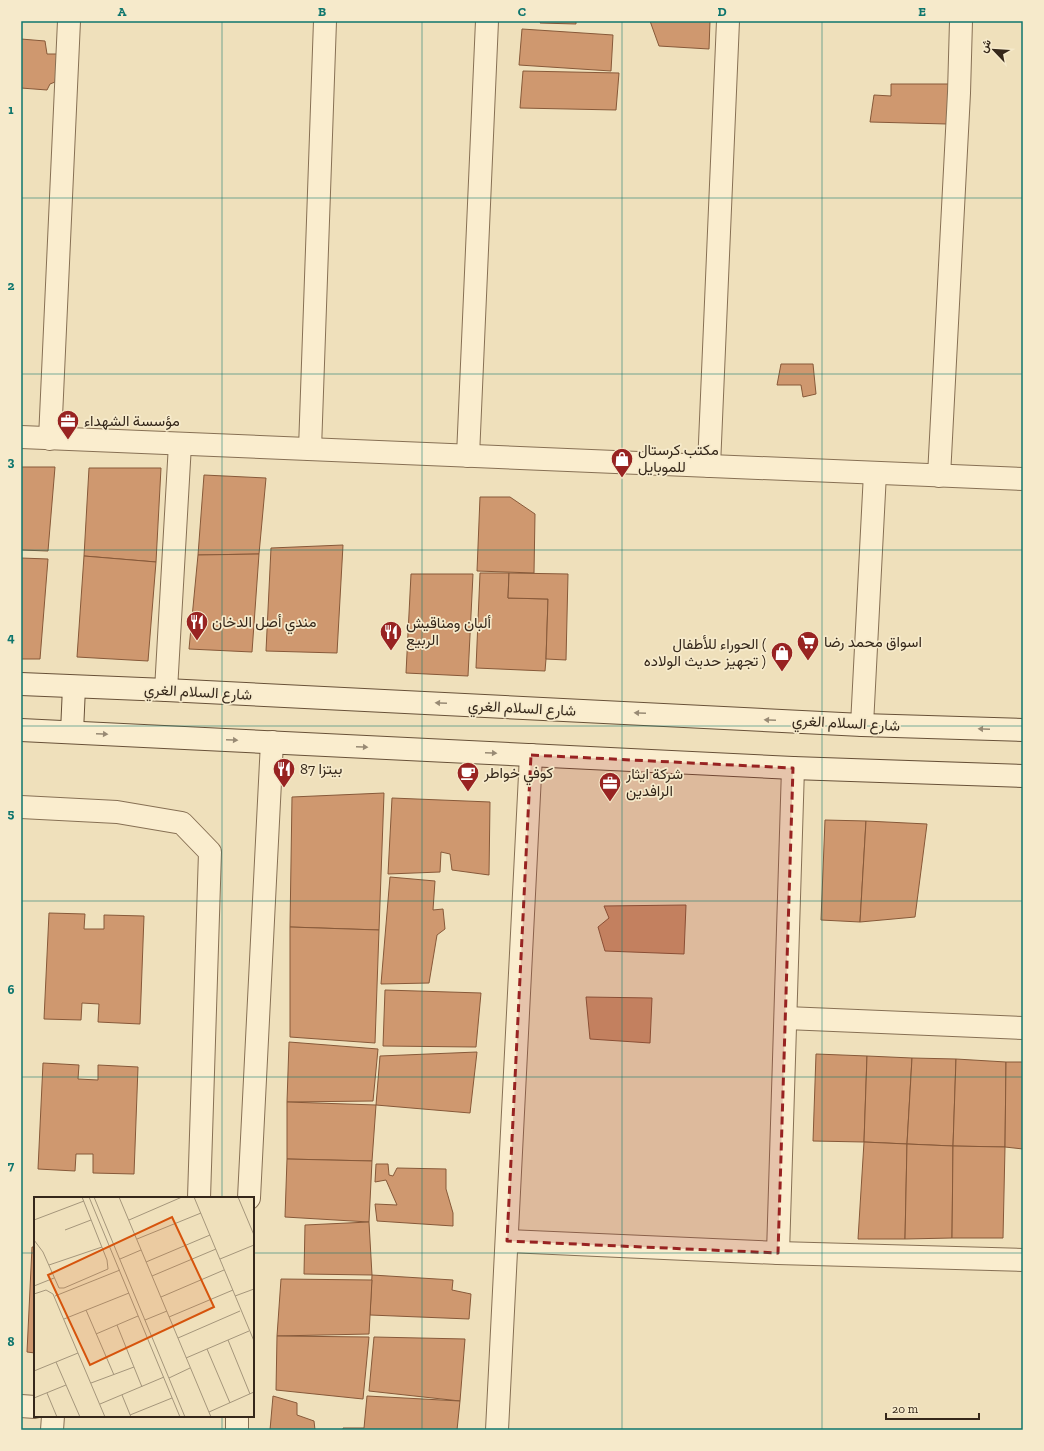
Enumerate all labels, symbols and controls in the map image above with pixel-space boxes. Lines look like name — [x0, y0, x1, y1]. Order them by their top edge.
text: A — [118, 4, 127, 19]
text: B — [318, 4, 326, 19]
text: C — [518, 4, 526, 19]
text: D — [717, 4, 727, 19]
text: E — [918, 4, 926, 19]
north arrow — [974, 30, 1014, 70]
text: ش — [977, 37, 994, 55]
text: 1 — [8, 102, 14, 117]
text: 2 — [8, 278, 15, 293]
office icon: مؤسسة الشهداء — [55, 408, 81, 441]
place label: مؤسسة الشهداء — [84, 412, 180, 430]
place label: مكتب كرستال للموبايل — [638, 441, 719, 476]
shop icon: مكتب كرستال للموبايل — [609, 446, 635, 479]
text: 3 — [8, 454, 15, 469]
restaurant icon: مندي أصل الدخان — [184, 609, 210, 642]
place label: مندي أصل الدخان — [212, 613, 316, 635]
place label: ألبان ومناقيش الربيع — [406, 614, 491, 651]
restaurant icon: ألبان ومناقيش الربيع — [378, 619, 404, 652]
supermarket icon: اسواق محمد رضا — [795, 629, 821, 662]
text: 4 — [7, 630, 15, 645]
place label: اسواق محمد رضا — [824, 633, 922, 651]
place label: الحوراء للأطفال ( تجهيز حديث الولاده ) — [644, 635, 766, 670]
shop icon: الحوراء للأطفال ( تجهيز حديث الولاده ) — [769, 640, 795, 673]
street label: شارع السلام الغري — [143, 680, 253, 708]
street label: شارع السلام الغري — [467, 696, 577, 724]
one-way arrow — [435, 700, 447, 707]
one-way arrow — [634, 710, 646, 717]
street label: شارع السلام الغري — [791, 711, 901, 739]
one-way arrow — [763, 717, 776, 723]
one-way arrow — [977, 726, 990, 732]
one-way arrow — [96, 730, 108, 737]
one-way arrow — [226, 737, 239, 743]
one-way arrow — [356, 743, 368, 750]
one-way arrow — [485, 750, 497, 757]
restaurant icon: بيتزا 87 — [271, 756, 297, 789]
place label: بيتزا 87 — [300, 760, 342, 778]
cafe icon: كوفي خواطر — [455, 760, 481, 793]
place label: كوفي خواطر — [483, 764, 553, 786]
place label: شركة ايثار الرافدين — [625, 765, 683, 801]
office icon: شركة ايثار الرافدين — [597, 770, 623, 803]
text: 5 — [8, 806, 15, 821]
text: 6 — [8, 982, 15, 997]
text: 7 — [8, 1158, 15, 1173]
inset map — [34, 1197, 254, 1417]
text: 8 — [7, 1334, 15, 1349]
scale bar — [886, 1395, 979, 1421]
text: 20 m — [892, 1402, 919, 1416]

